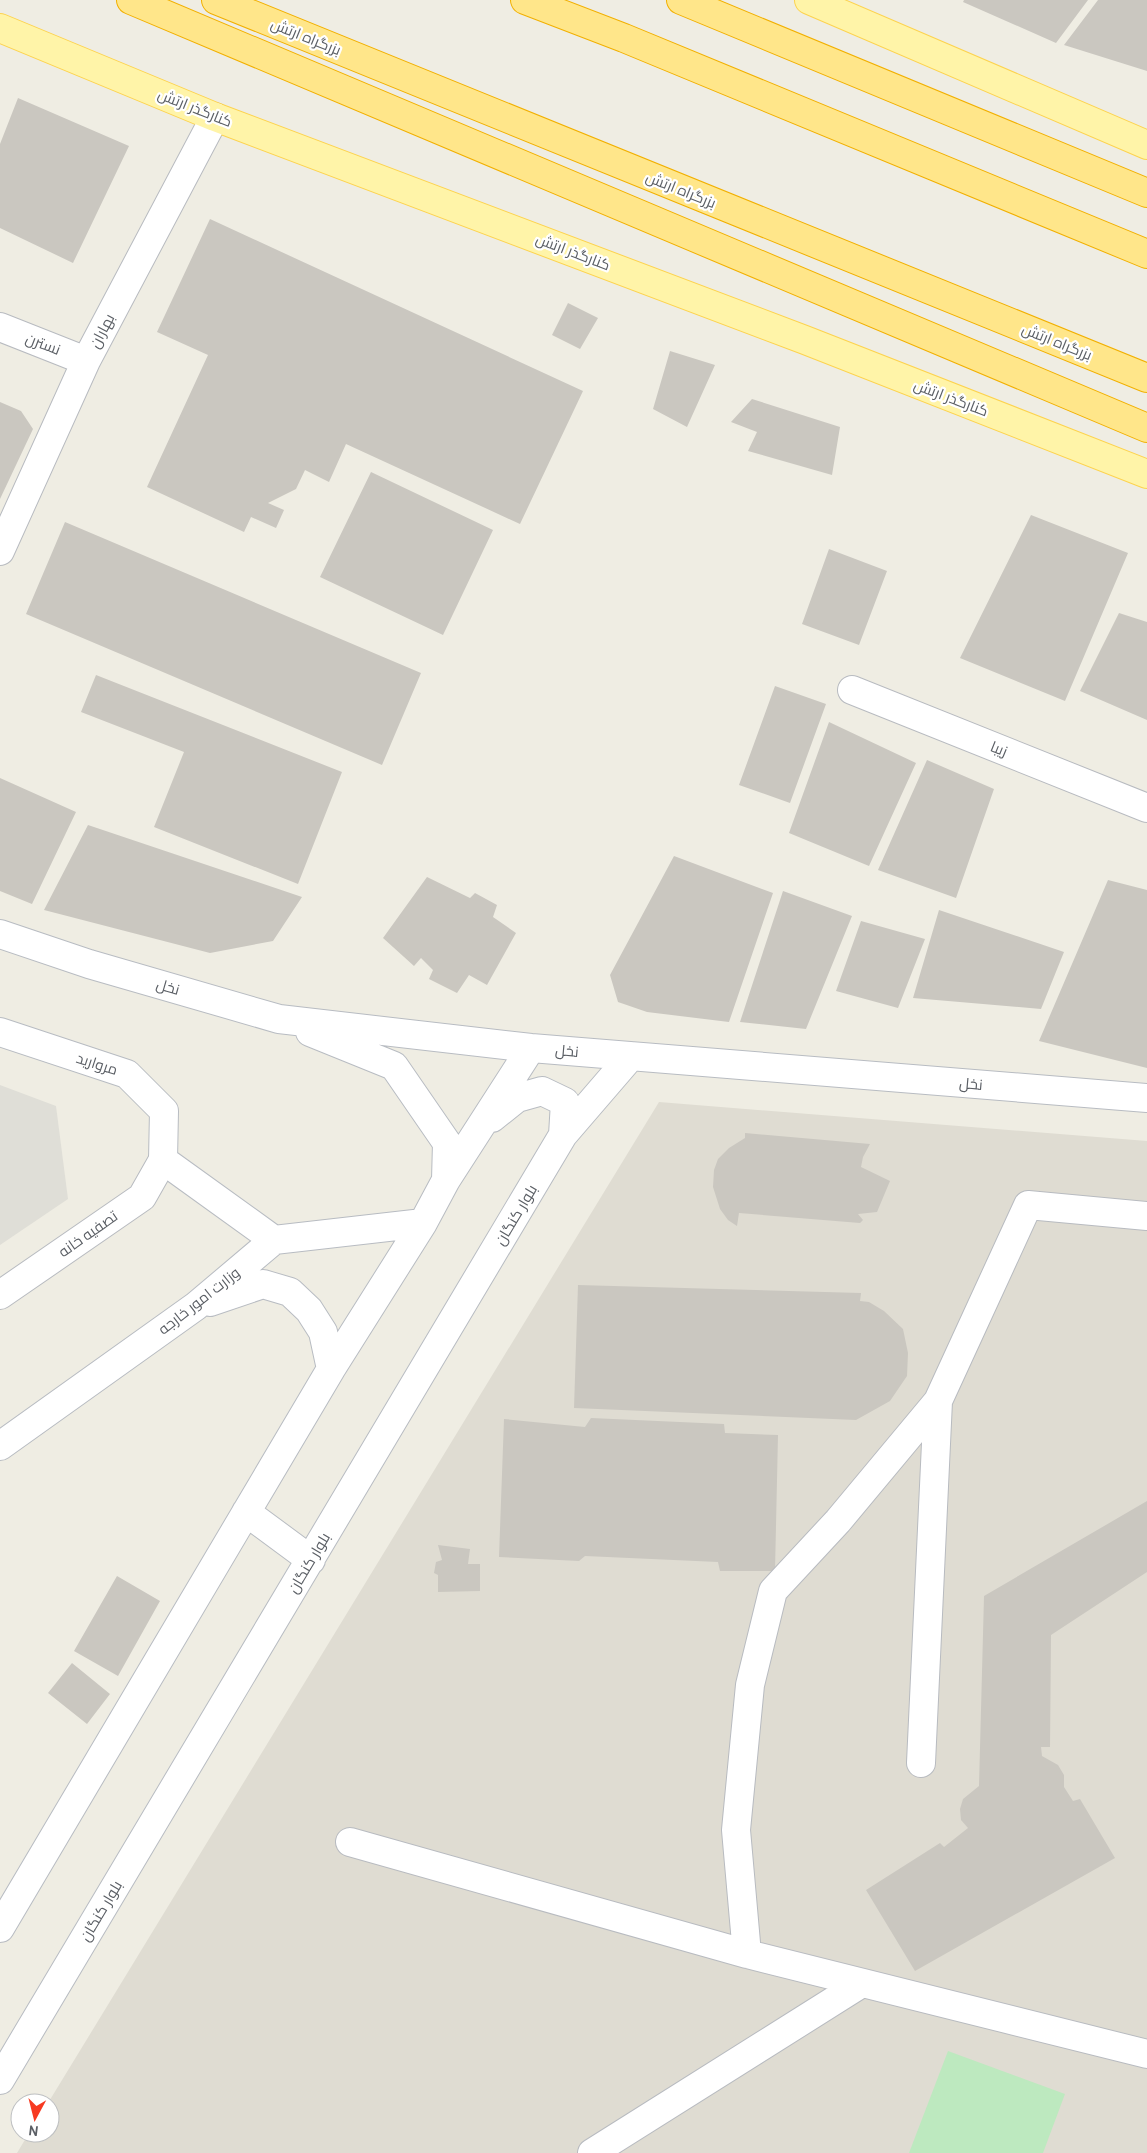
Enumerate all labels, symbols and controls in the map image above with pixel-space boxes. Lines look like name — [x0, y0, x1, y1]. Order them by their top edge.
street label: بزرگراه ارتش — [268, 15, 344, 60]
street label: کنارگذر ارتش — [155, 85, 235, 132]
street label: بزرگراه ارتش — [643, 168, 719, 213]
street label: کنارگذر ارتش — [533, 230, 613, 275]
street label: بهاران — [86, 311, 119, 352]
street label: بزرگراه ارتش — [1019, 320, 1095, 365]
street label: نسترن — [23, 329, 63, 360]
street label: کنارگذر ارتش — [911, 376, 991, 421]
street label: زیبا — [988, 738, 1010, 760]
street label: نخل — [154, 975, 182, 1000]
street label: نخل — [554, 1041, 580, 1062]
street label: مروارید — [74, 1049, 120, 1079]
street label: نخل — [958, 1074, 984, 1095]
street label: بلوار کنگان — [491, 1181, 542, 1249]
street label: تصفیه خانه — [55, 1207, 121, 1261]
street label: وزارت امور خارجه — [155, 1264, 243, 1338]
street label: بلوار کنگان — [284, 1529, 335, 1597]
street label: بلوار کنگان — [76, 1877, 127, 1945]
north arrow — [10, 2093, 60, 2143]
text: N — [27, 2121, 39, 2140]

